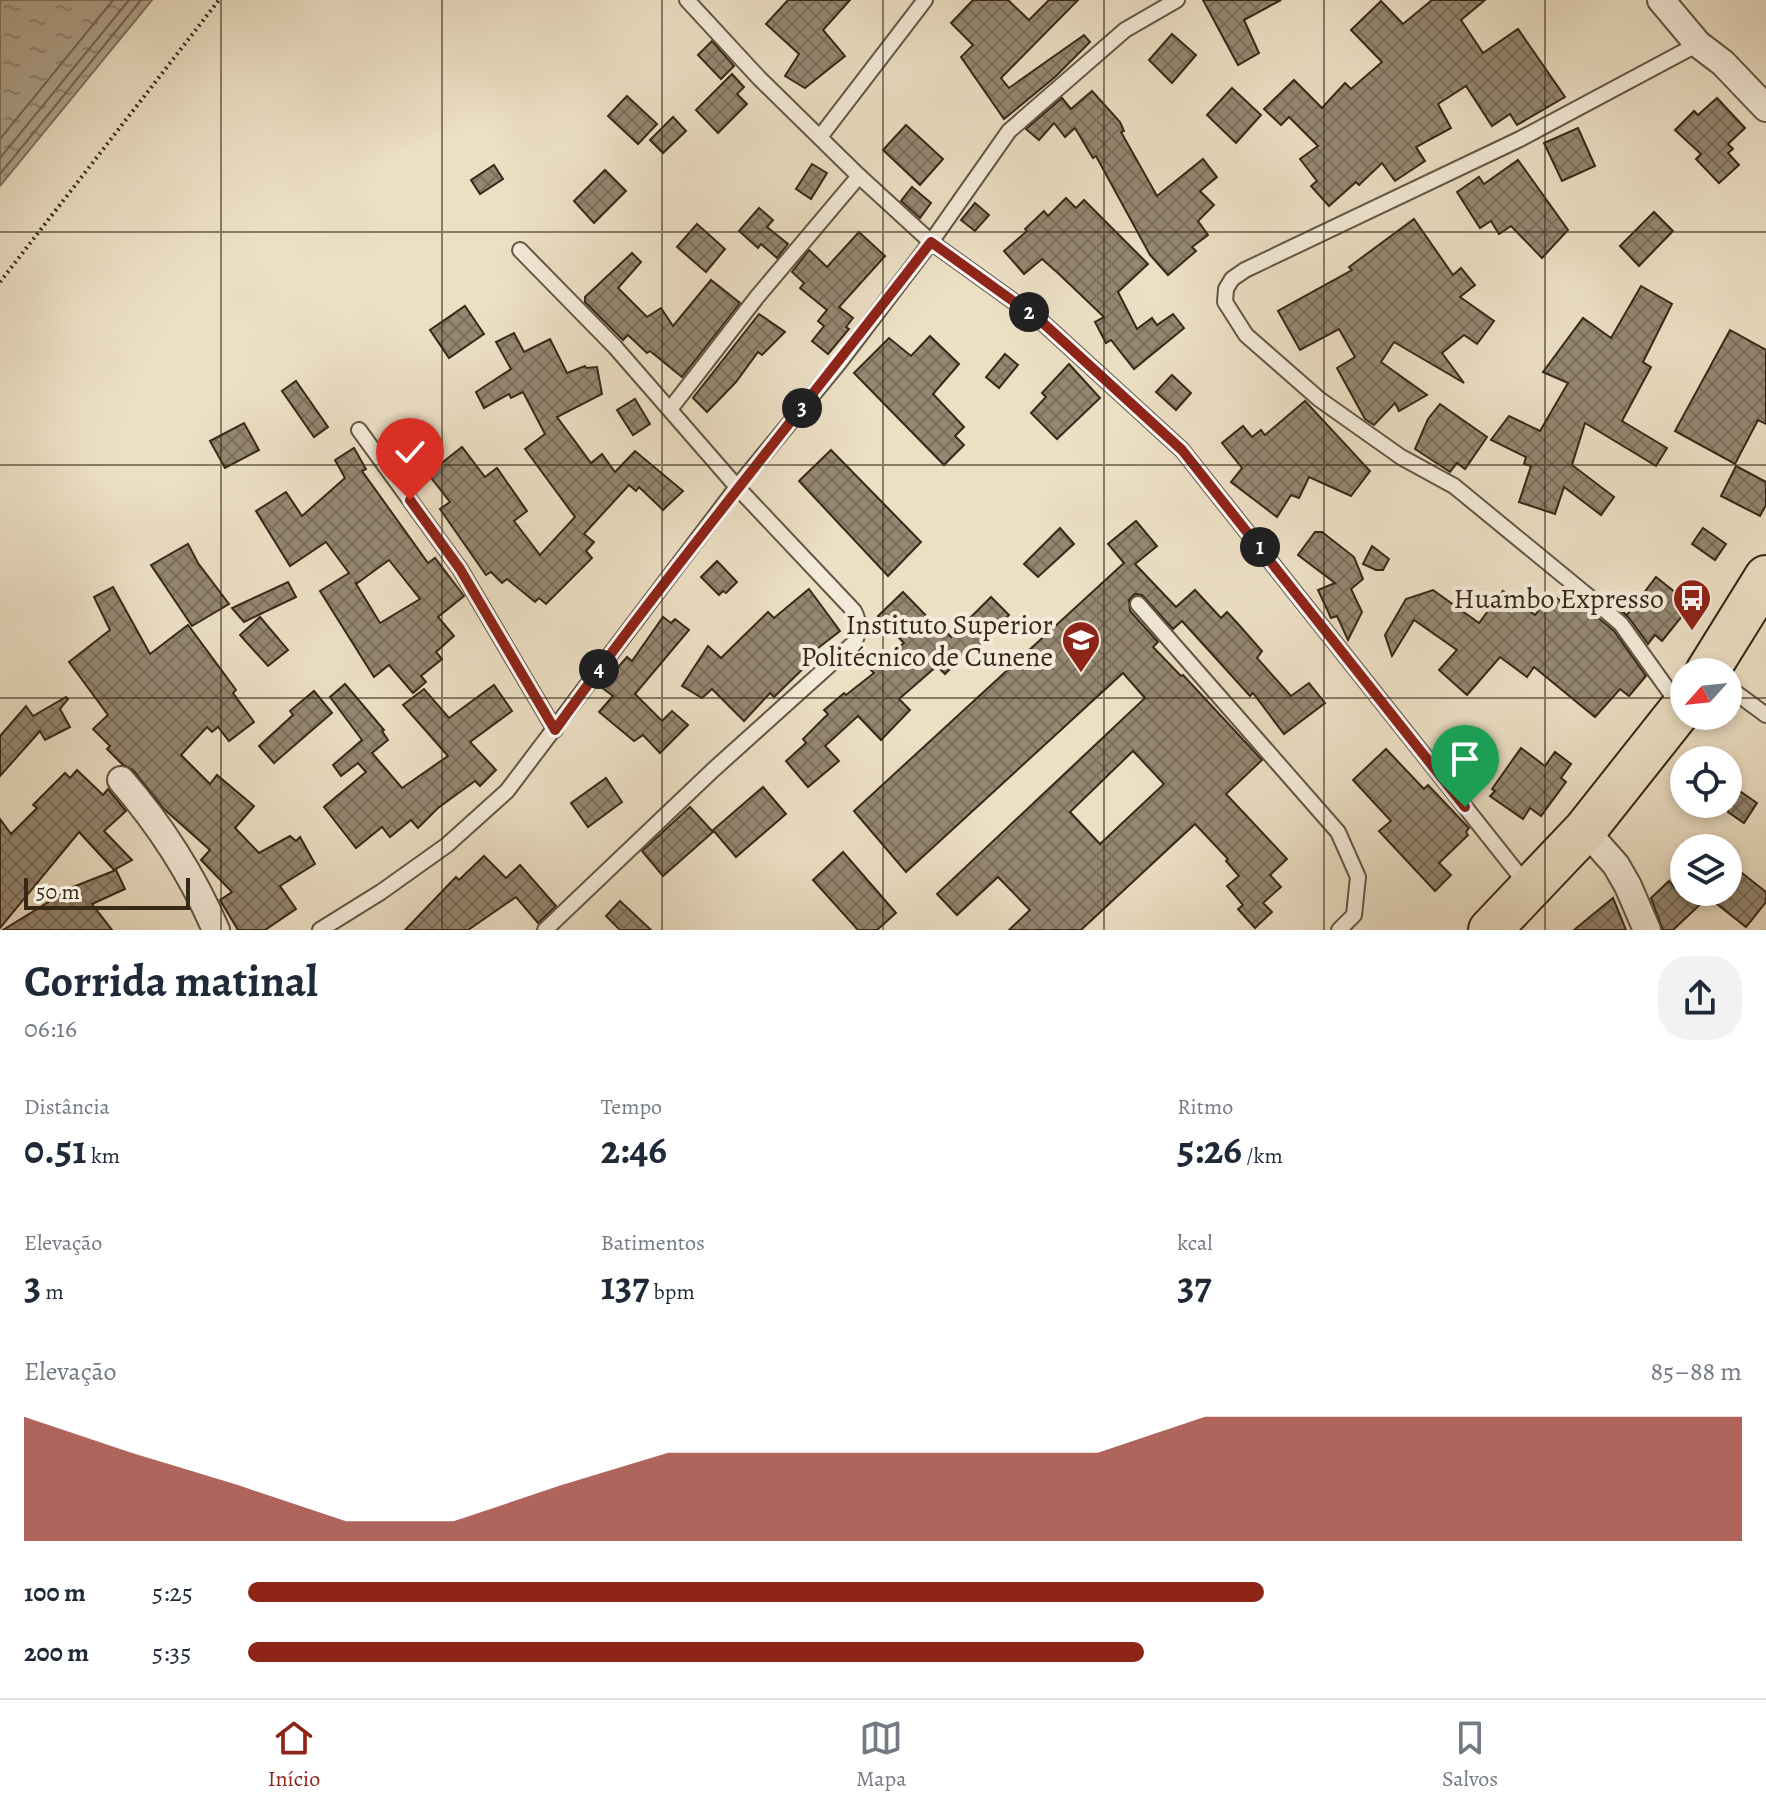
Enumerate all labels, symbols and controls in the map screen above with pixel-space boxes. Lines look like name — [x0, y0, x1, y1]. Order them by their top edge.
pin: 2 — [1009, 292, 1049, 332]
text: 2 — [1024, 297, 1034, 327]
pin: 3 — [782, 388, 822, 428]
text: 3 — [797, 393, 807, 423]
pin — [376, 418, 444, 500]
icon: check — [388, 430, 432, 474]
pin: 1 — [1240, 527, 1280, 567]
text: 1 — [1256, 532, 1264, 562]
bus stop icon: Huambo Expresso — [1671, 577, 1713, 632]
place label: Huambo Expresso — [1454, 580, 1664, 618]
place label: Instituto Superior Politécnico de Cunene — [801, 606, 1053, 676]
school or university icon: Instituto Superior Politécnico de Cunene — [1060, 619, 1102, 674]
pin: 4 — [579, 649, 619, 689]
text: 4 — [594, 654, 604, 684]
north arrow — [1670, 658, 1742, 730]
map controls — [1670, 658, 1742, 906]
pin — [1431, 725, 1499, 807]
icon: arrive — [1443, 737, 1487, 781]
button: locate — [1670, 746, 1742, 818]
button: layers — [1670, 834, 1742, 906]
scale bar — [24, 874, 190, 910]
text: 50 m — [36, 877, 80, 907]
text: Corrida matinal — [24, 951, 318, 1011]
button: share — [1658, 956, 1742, 1040]
text: 06:16 — [24, 1011, 77, 1046]
text: Distância — [24, 1092, 110, 1122]
text: Tempo — [601, 1092, 662, 1122]
text: Ritmo — [1177, 1092, 1233, 1122]
text: 0.51 — [24, 1122, 87, 1177]
text: 2:46 — [601, 1122, 667, 1177]
text: 5:26 — [1177, 1122, 1242, 1177]
text: km — [87, 1141, 120, 1171]
text: /km — [1242, 1141, 1283, 1171]
text: Elevação — [24, 1228, 102, 1258]
text: Batimentos — [601, 1228, 705, 1258]
text: kcal — [1177, 1228, 1213, 1258]
text: 3 — [24, 1258, 41, 1313]
text: 137 — [601, 1258, 649, 1313]
text: 37 — [1177, 1258, 1212, 1313]
text: m — [41, 1277, 64, 1307]
text: bpm — [649, 1277, 695, 1307]
text: Elevação — [24, 1354, 116, 1389]
text: 85–88 m — [1650, 1354, 1742, 1389]
text: 100 m — [24, 1575, 86, 1610]
text: 5:25 — [152, 1575, 193, 1610]
text: 200 m — [24, 1635, 89, 1670]
text: 5:35 — [152, 1635, 191, 1670]
tab: Início — [268, 1716, 320, 1794]
tab: Mapa — [856, 1716, 906, 1794]
tab: Salvos — [1442, 1716, 1498, 1794]

